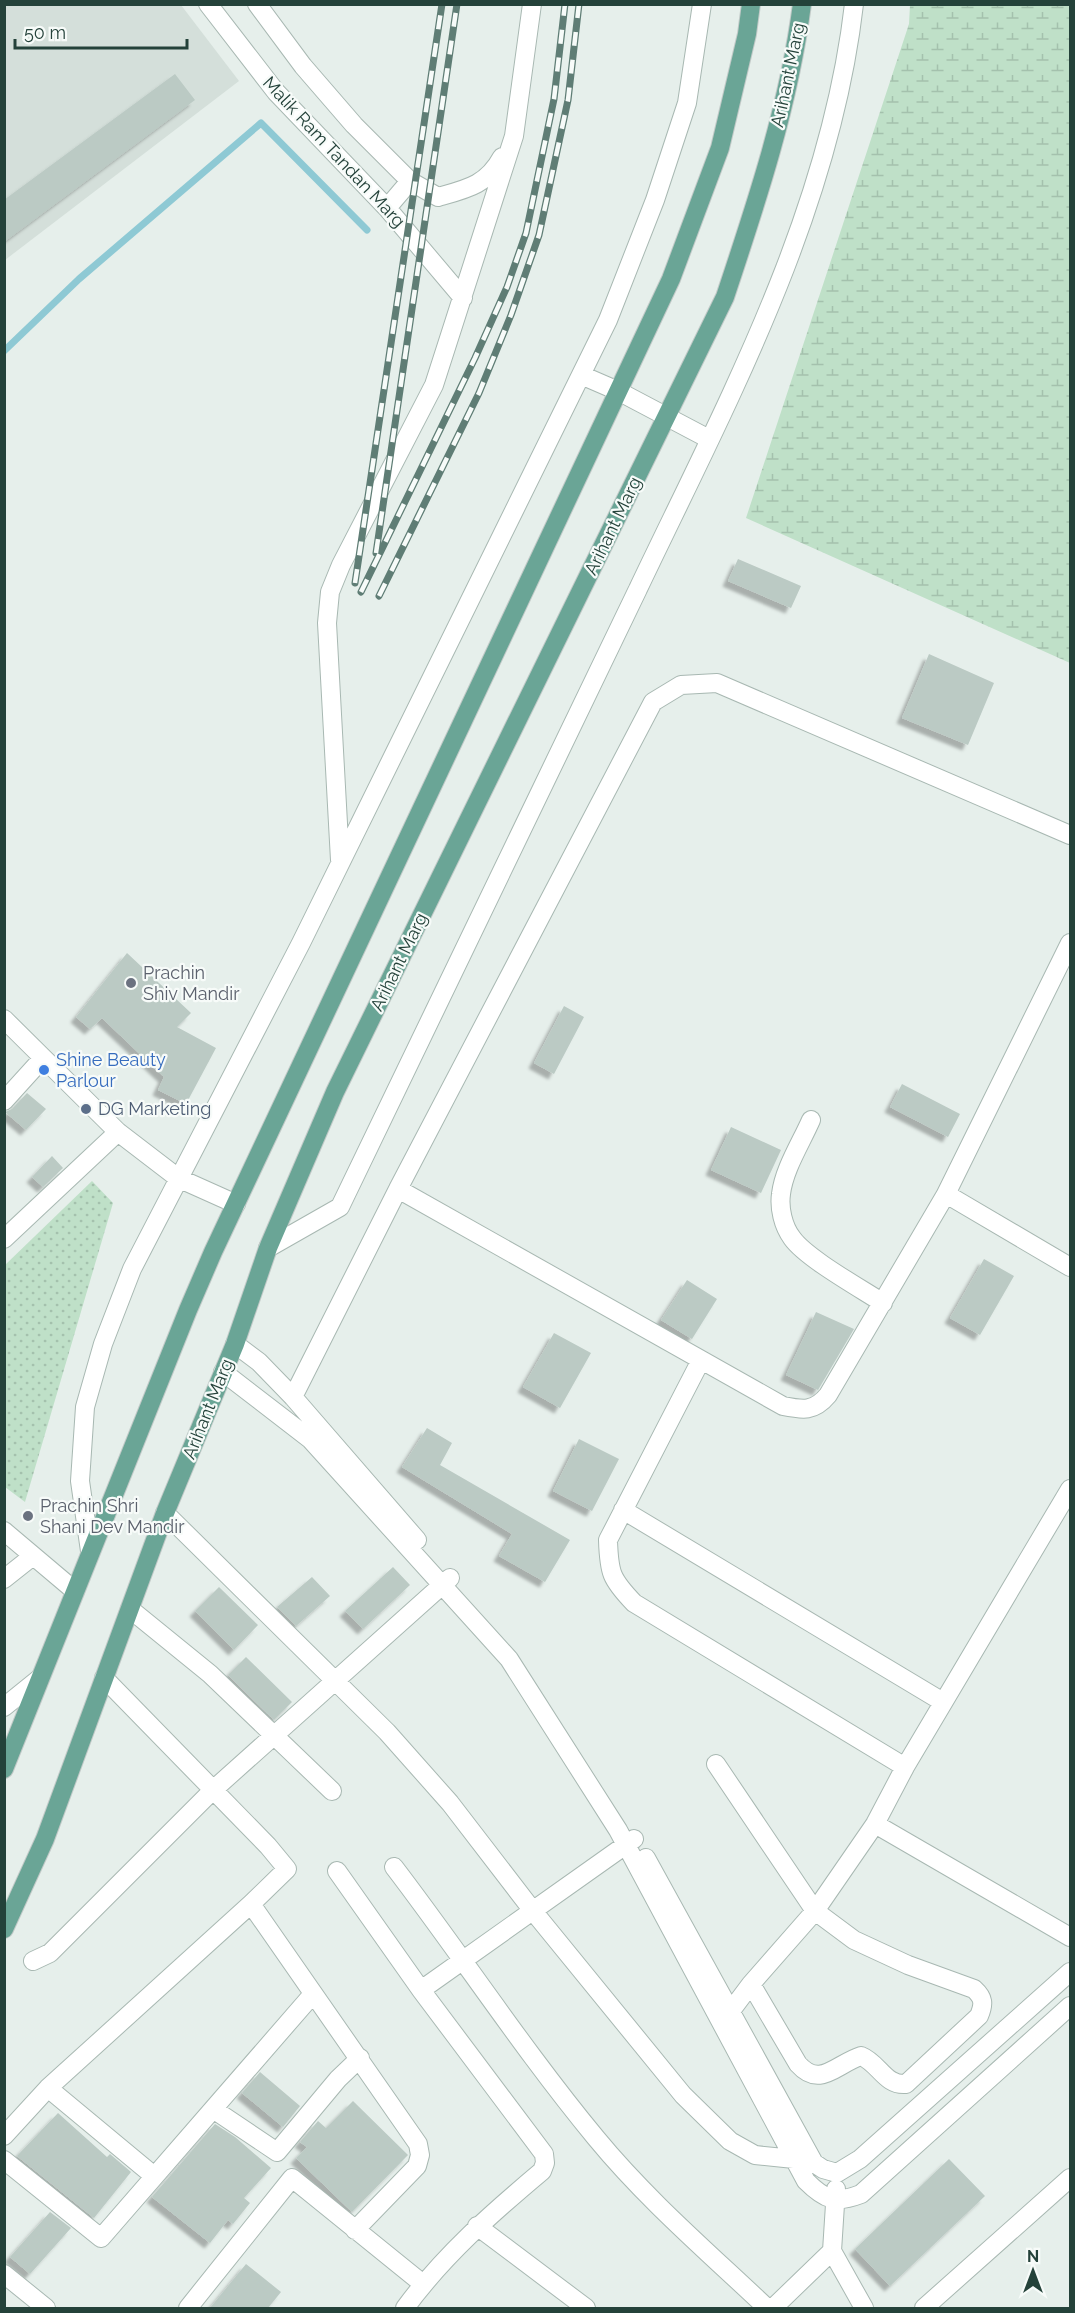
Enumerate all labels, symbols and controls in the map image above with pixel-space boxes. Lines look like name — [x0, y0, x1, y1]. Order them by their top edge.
scale bar — [15, 12, 188, 50]
street label: Arihant Marg — [766, 21, 809, 129]
text: 50 m — [24, 22, 66, 43]
street label: Malik Ram Tandan Marg — [259, 72, 410, 231]
street label: Arihant Marg — [580, 473, 645, 578]
street label: Arihant Marg — [366, 909, 431, 1014]
place label: Prachin Shiv Mandir — [143, 962, 240, 1004]
marker: Prachin Shiv Mandir — [124, 976, 138, 990]
place label: Shine Beauty Parlour — [56, 1049, 166, 1091]
marker: Shine Beauty Parlour — [37, 1063, 51, 1077]
place label: DG Marketing — [98, 1098, 211, 1119]
marker: DG Marketing — [79, 1102, 93, 1116]
street label: Arihant Marg — [178, 1356, 237, 1462]
place label: Prachin Shri Shani Dev Mandir — [40, 1495, 185, 1537]
marker: Prachin Shri Shani Dev Mandir — [21, 1509, 35, 1523]
north arrow — [1003, 2241, 1063, 2301]
text: N — [1027, 2247, 1039, 2266]

